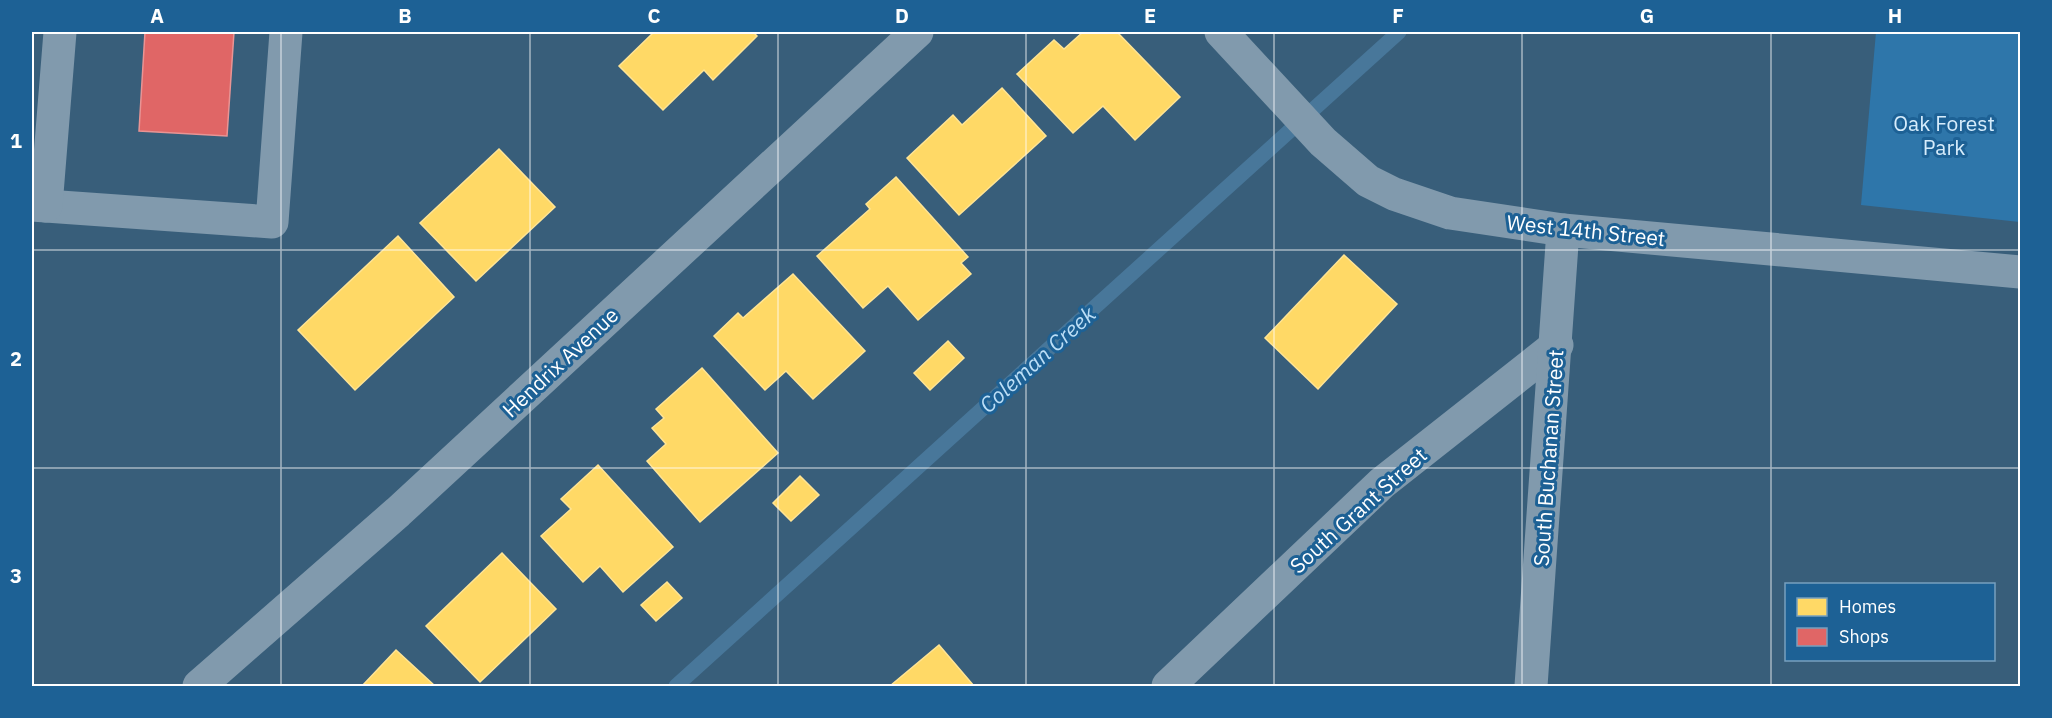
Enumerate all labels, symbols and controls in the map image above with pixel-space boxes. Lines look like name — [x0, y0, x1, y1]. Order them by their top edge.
text: A — [150, 2, 164, 29]
text: B — [398, 2, 412, 29]
text: C — [647, 2, 661, 29]
text: D — [895, 2, 909, 29]
text: E — [1144, 2, 1156, 29]
text: F — [1392, 2, 1404, 29]
text: G — [1640, 2, 1654, 29]
text: H — [1888, 2, 1902, 29]
park label: Oak Forest Park — [1893, 109, 1995, 161]
text: 1 — [10, 127, 22, 154]
street label: West 14th Street — [1505, 208, 1667, 252]
water label: Coleman Creek — [973, 299, 1102, 419]
street label: Hendrix Avenue — [496, 301, 624, 423]
text: 2 — [10, 345, 22, 372]
street label: South Buchanan Street — [1526, 349, 1570, 567]
street label: South Grant Street — [1283, 441, 1433, 579]
text: 3 — [10, 562, 22, 589]
legend — [1785, 583, 1995, 661]
text: Homes — [1839, 595, 1896, 618]
text: Shops — [1839, 625, 1889, 648]

